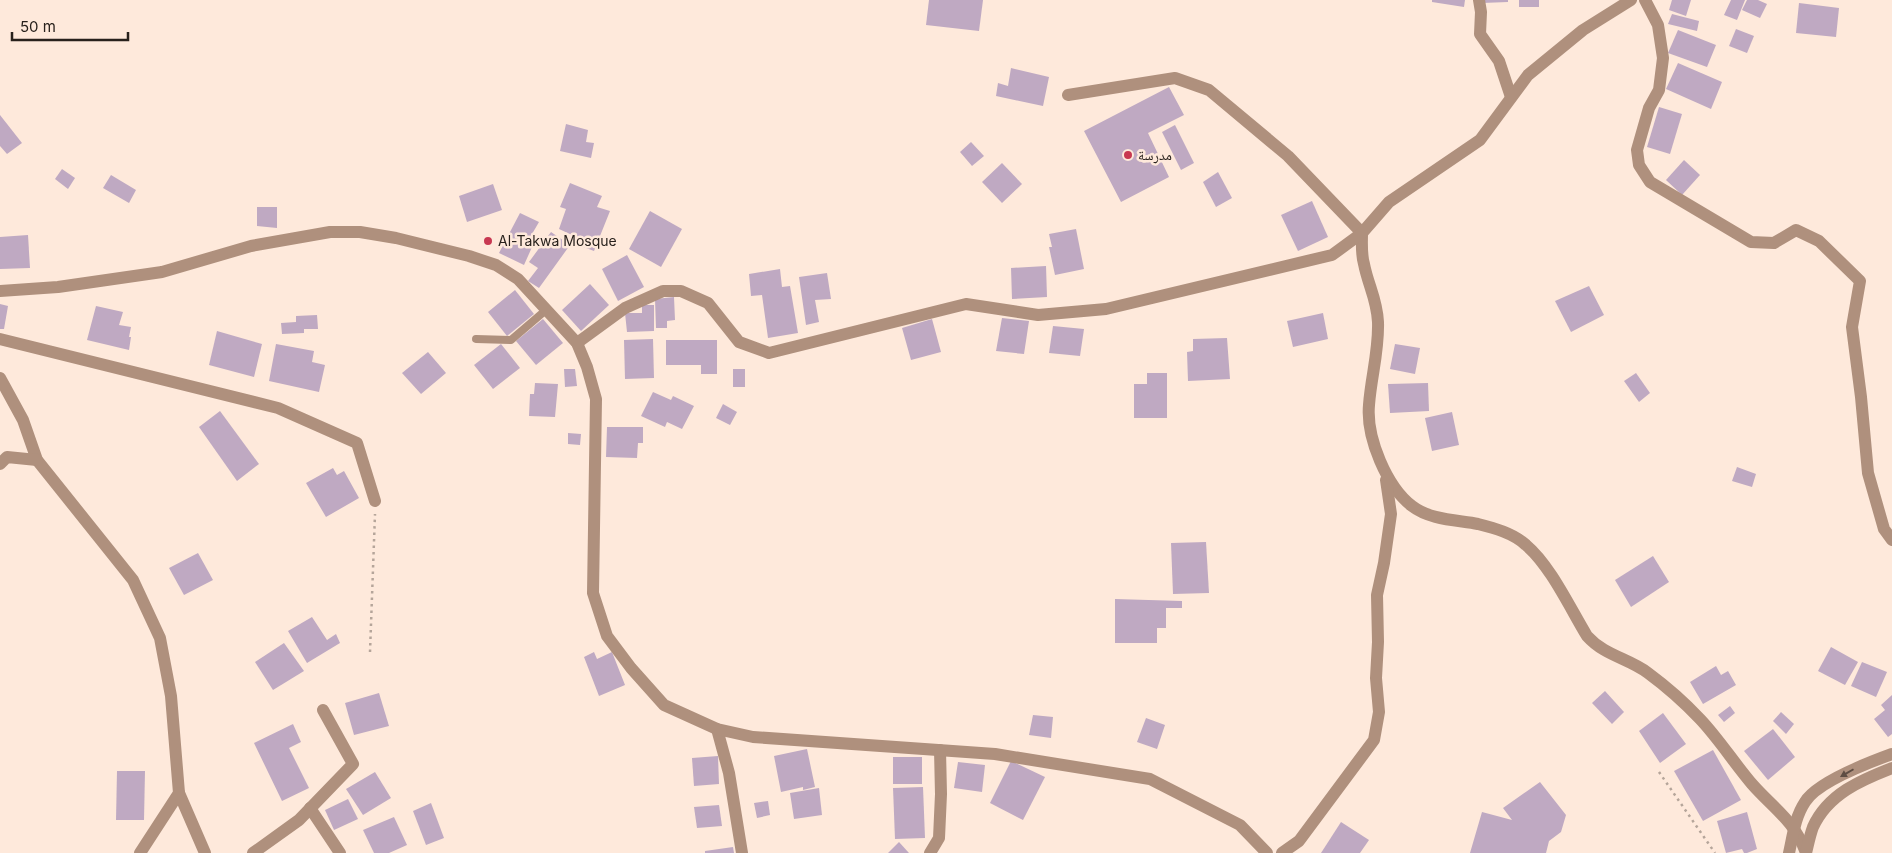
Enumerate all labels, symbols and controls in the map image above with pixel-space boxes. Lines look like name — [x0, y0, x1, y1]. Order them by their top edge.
scale bar — [12, 10, 129, 42]
text: 50 m — [20, 17, 56, 36]
place label: مدرسة — [1138, 146, 1172, 164]
marker: مدرسة — [1122, 149, 1134, 161]
place label: Al-Takwa Mosque — [498, 232, 617, 249]
marker: Al-Takwa Mosque — [482, 235, 494, 247]
one-way arrow — [1840, 768, 1854, 777]

